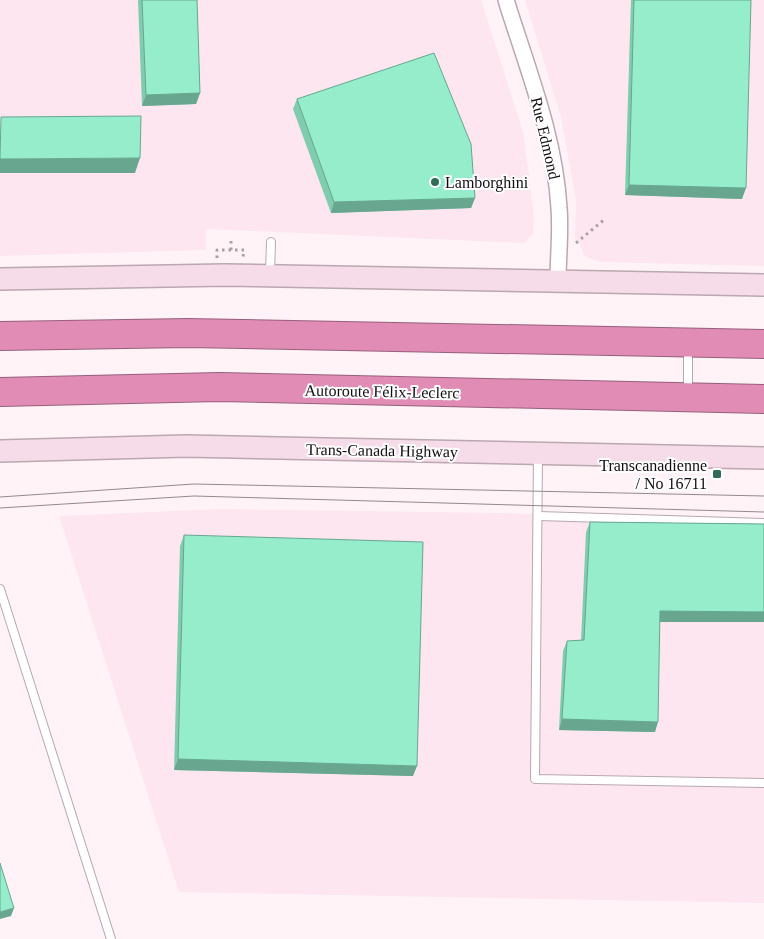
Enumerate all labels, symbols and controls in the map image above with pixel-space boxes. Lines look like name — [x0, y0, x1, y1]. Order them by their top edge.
street label: Rue Edmond — [528, 95, 563, 181]
place label: Lamborghini — [445, 174, 529, 192]
marker: Lamborghini — [429, 176, 441, 188]
street label: Autoroute Félix-Leclerc — [304, 382, 460, 401]
street label: Trans-Canada Highway — [306, 441, 458, 461]
place label: Transcanadienne / No 16711 — [599, 457, 707, 492]
marker: Transcanadienne / No 16711 — [711, 468, 723, 480]

